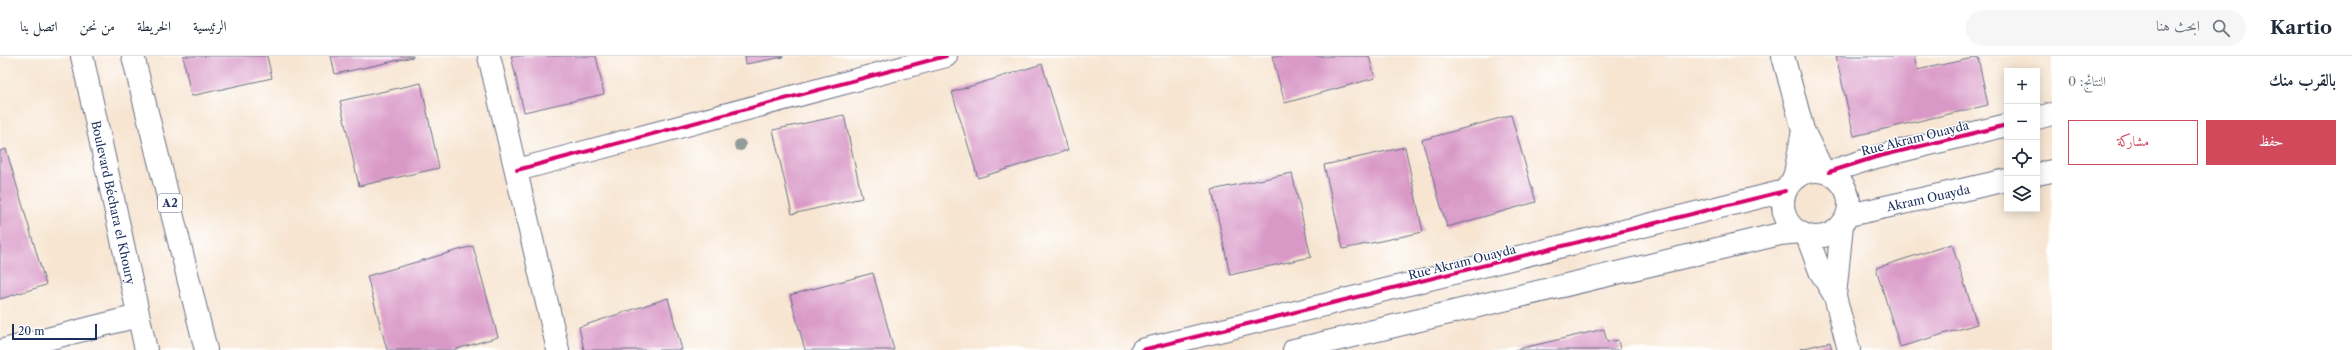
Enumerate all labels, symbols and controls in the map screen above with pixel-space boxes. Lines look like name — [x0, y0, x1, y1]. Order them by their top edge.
search box — [1966, 10, 2246, 46]
text: ابحث هنا — [2156, 16, 2200, 35]
text: Kartio — [2270, 16, 2332, 39]
text: اتصل بنا — [20, 17, 58, 35]
text: من نحن — [80, 17, 115, 35]
text: الخريطة — [137, 17, 171, 35]
text: الرئيسية — [193, 17, 227, 35]
icon: search — [2210, 17, 2232, 39]
map controls — [2004, 68, 2040, 212]
button: + — [2004, 68, 2040, 104]
text: بالقرب منك — [2269, 70, 2336, 90]
text: النتائج: 0 — [2068, 73, 2106, 89]
button: − — [2004, 104, 2040, 140]
street label: Rue Akram Ouayda — [1860, 117, 1971, 159]
street label: Boulevard Béchara el Khoury — [89, 119, 139, 286]
button: مشاركة — [2068, 120, 2198, 165]
button: حفظ — [2206, 120, 2336, 165]
button: locate — [2004, 140, 2040, 176]
button: layers — [2004, 176, 2040, 212]
street label: Akram Ouayda — [1884, 181, 1972, 214]
road number: A2 — [158, 194, 182, 212]
street label: Rue Akram Ouayda — [1407, 241, 1518, 283]
scale bar — [12, 322, 97, 341]
text: 20 m — [18, 324, 44, 338]

